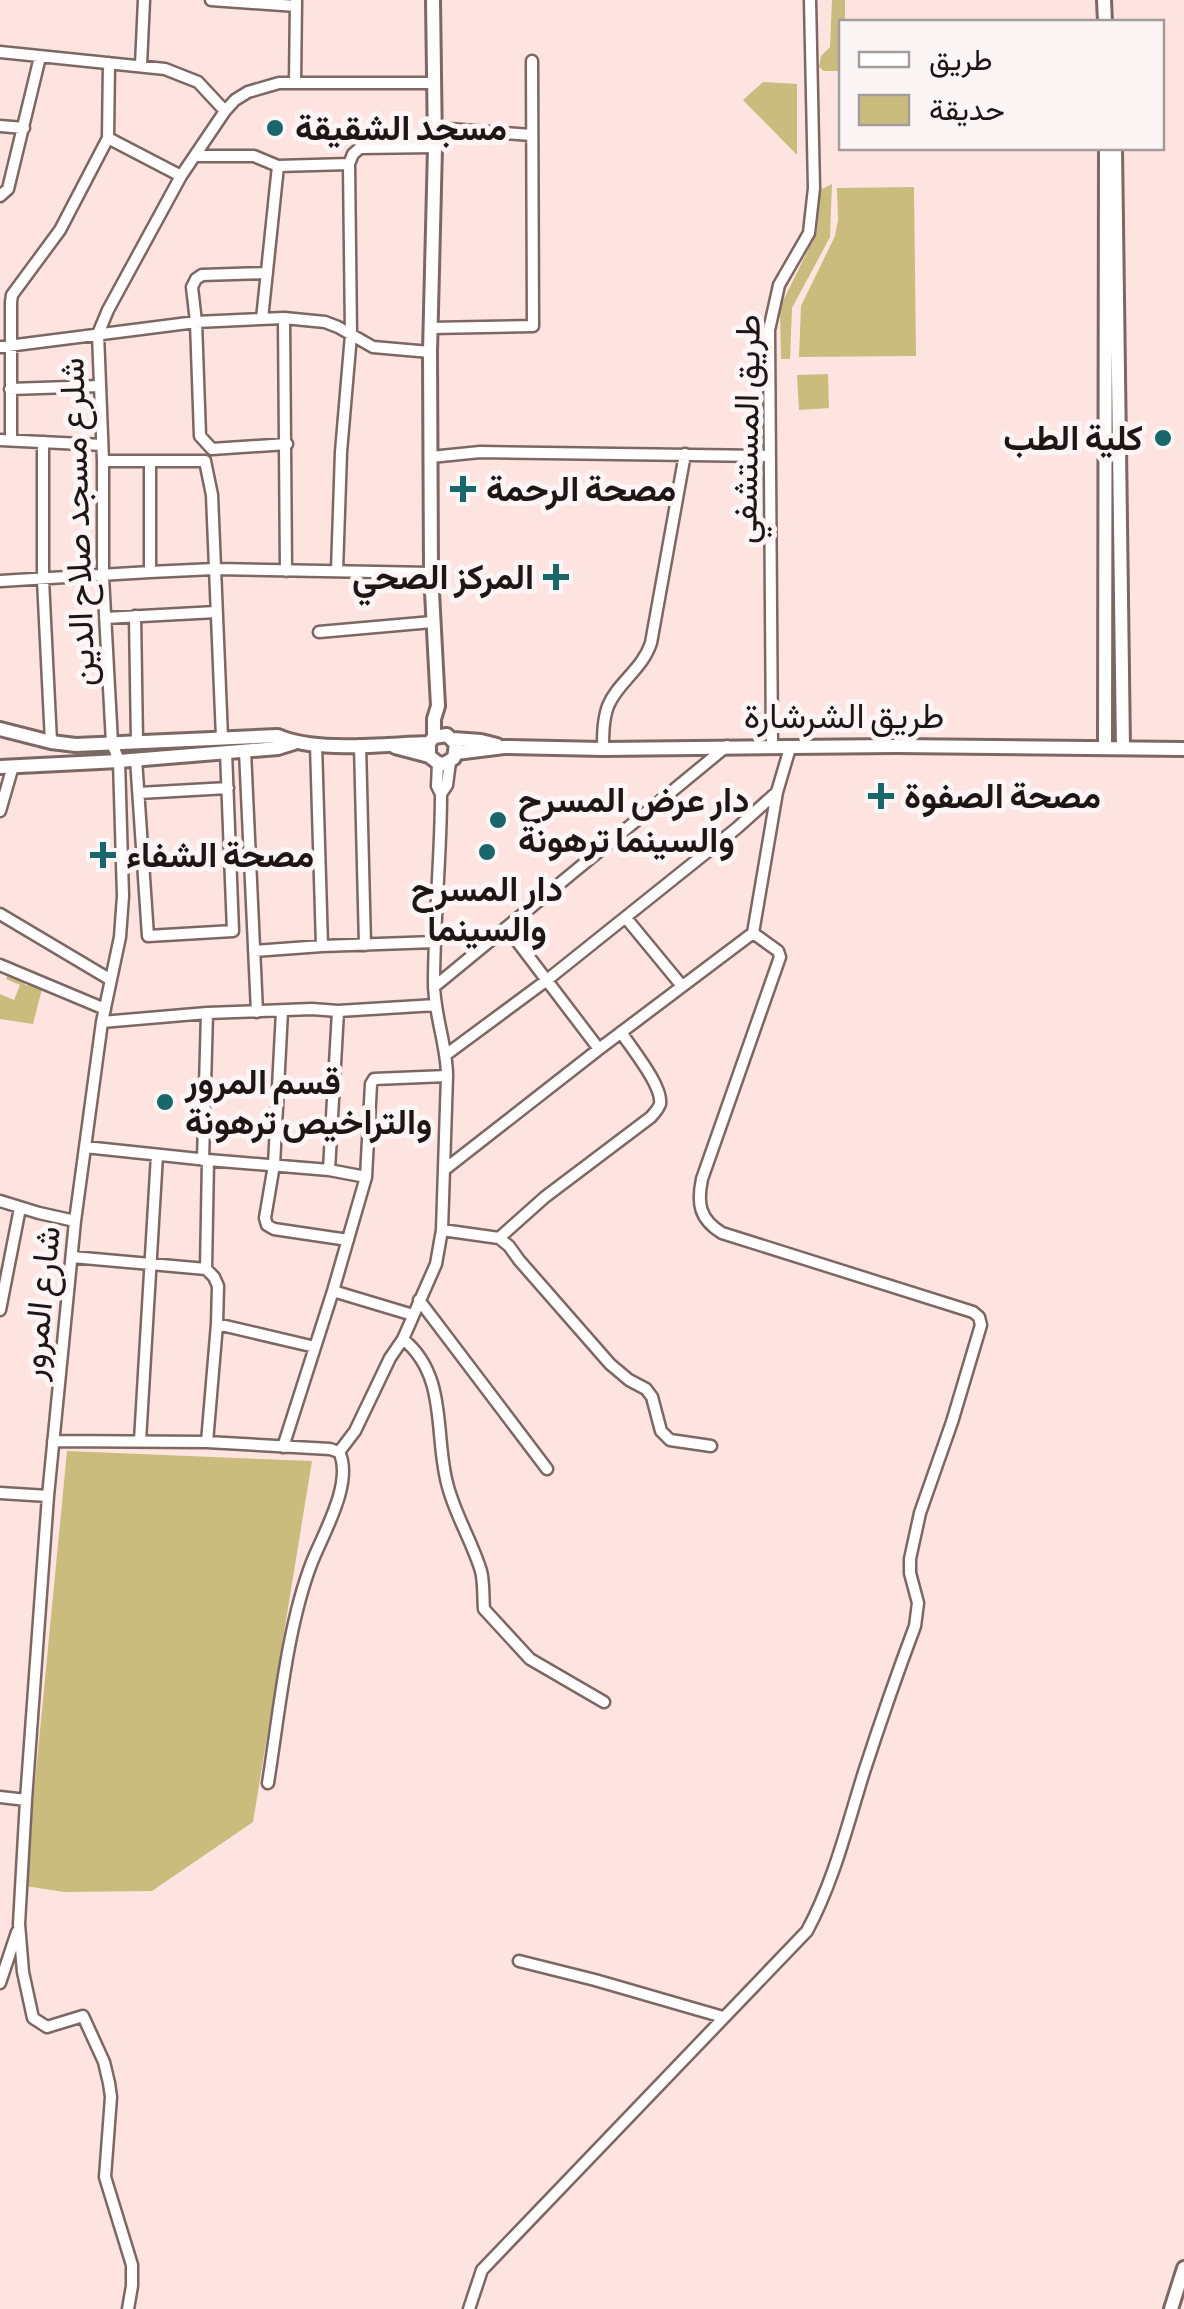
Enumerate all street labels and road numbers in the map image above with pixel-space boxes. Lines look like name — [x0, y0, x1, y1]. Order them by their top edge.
street label: طريق المستشفي — [724, 314, 777, 544]
street label: شلرع مسجد صلاح الدين — [51, 357, 107, 687]
street label: طريق الشرشارة — [744, 696, 944, 739]
street label: شارع المرور — [12, 1224, 72, 1383]

